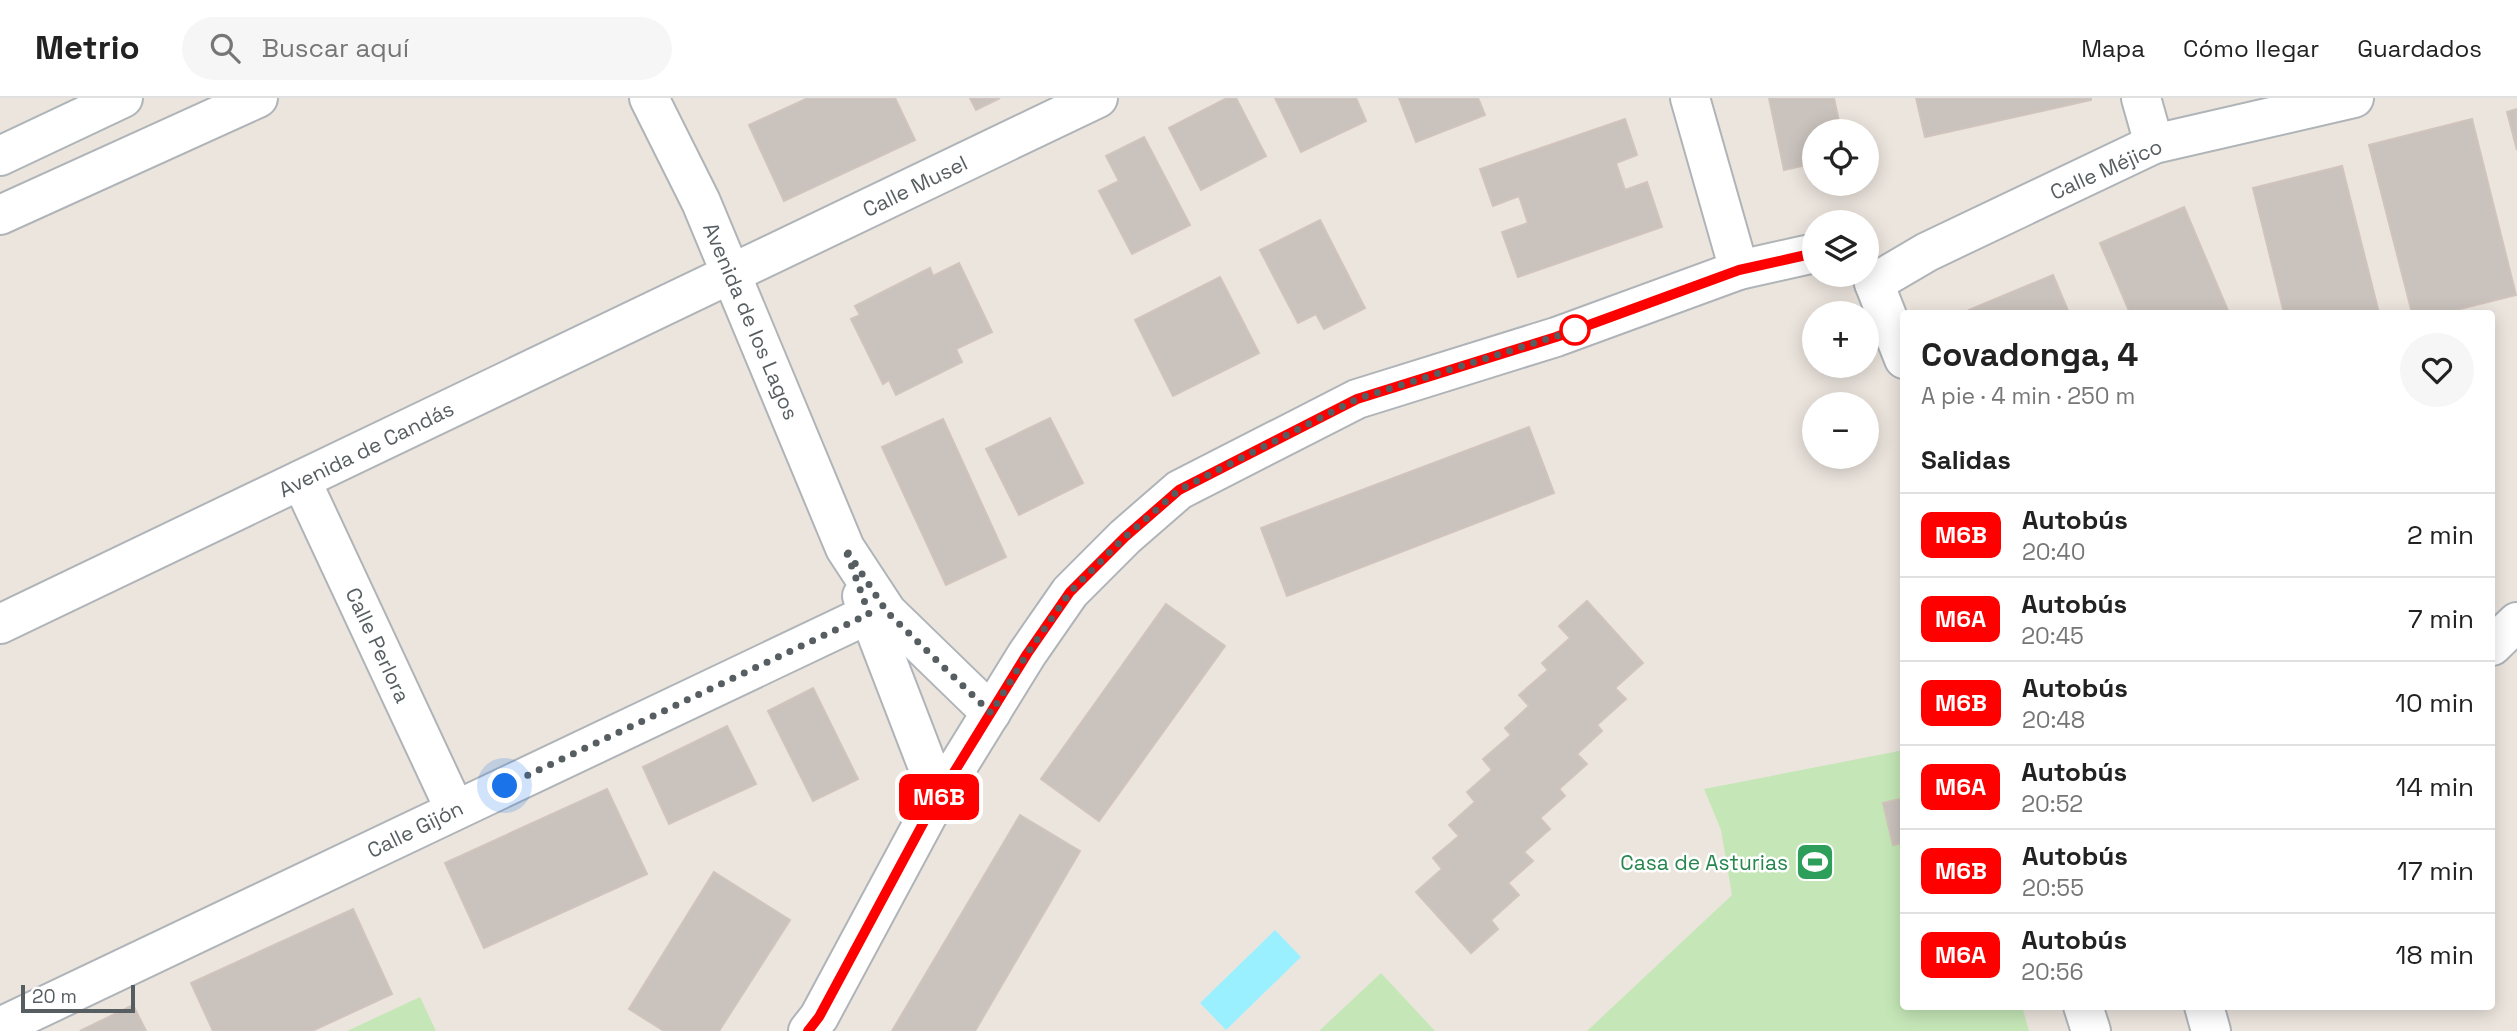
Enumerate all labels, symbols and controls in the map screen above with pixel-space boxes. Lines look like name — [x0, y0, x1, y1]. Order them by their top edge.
search box — [182, 17, 672, 80]
text: Metrio — [35, 27, 140, 69]
icon: search — [206, 29, 244, 67]
text: Buscar aquí — [262, 31, 409, 65]
text: Mapa — [2081, 33, 2145, 64]
text: Cómo llegar — [2183, 33, 2319, 64]
text: Guardados — [2357, 33, 2482, 64]
map controls — [1802, 119, 1879, 469]
button: locate — [1802, 119, 1879, 196]
street label: Calle Méjico — [2046, 132, 2166, 206]
street label: Calle Musel — [858, 149, 972, 223]
button: layers — [1802, 210, 1879, 287]
street label: Avenida de los Lagos — [697, 218, 805, 424]
button: + — [1802, 301, 1879, 378]
unlabelled marker — [1560, 315, 1590, 345]
button: heart — [2400, 333, 2474, 407]
text: Covadonga, 4 — [1921, 334, 2138, 376]
text: A pie · 4 min · 250 m — [1921, 381, 2135, 411]
button: − — [1802, 392, 1879, 469]
street label: Avenida de Candás — [274, 395, 458, 503]
text: Salidas — [1921, 443, 2011, 477]
text: Autobús — [2022, 503, 2128, 537]
text: 2 min — [2407, 518, 2474, 552]
text: M6B — [1935, 519, 1987, 550]
text: 20:40 — [2022, 537, 2086, 567]
street label: Calle Perlora — [340, 583, 416, 707]
text: Autobús — [2021, 587, 2127, 621]
text: 7 min — [2408, 602, 2474, 636]
text: M6A — [1935, 603, 1986, 634]
text: 20:45 — [2021, 621, 2084, 651]
text: Autobús — [2022, 671, 2128, 705]
text: 10 min — [2395, 686, 2474, 720]
text: M6B — [1935, 687, 1987, 718]
text: 20:48 — [2022, 705, 2085, 735]
text: Autobús — [2021, 755, 2127, 789]
your location — [487, 768, 522, 803]
text: 14 min — [2396, 770, 2474, 804]
text: M6A — [1935, 771, 1986, 802]
line badge: M6B — [899, 774, 979, 820]
text: M6B — [913, 781, 965, 812]
text: 20:52 — [2021, 789, 2083, 819]
street label: Calle Gijón — [362, 794, 468, 864]
text: Autobús — [2022, 839, 2128, 873]
sports icon: Casa de Asturias — [1794, 841, 1836, 883]
place label: Casa de Asturias — [1620, 849, 1788, 876]
text: 17 min — [2397, 854, 2474, 888]
text: M6B — [1935, 855, 1987, 886]
text: 20:55 — [2022, 873, 2084, 903]
text: Autobús — [2021, 923, 2127, 957]
text: 18 min — [2396, 938, 2474, 972]
text: M6A — [1935, 939, 1986, 970]
text: 20:56 — [2021, 957, 2084, 987]
scale bar — [21, 982, 135, 1014]
text: 20 m — [32, 984, 77, 1009]

